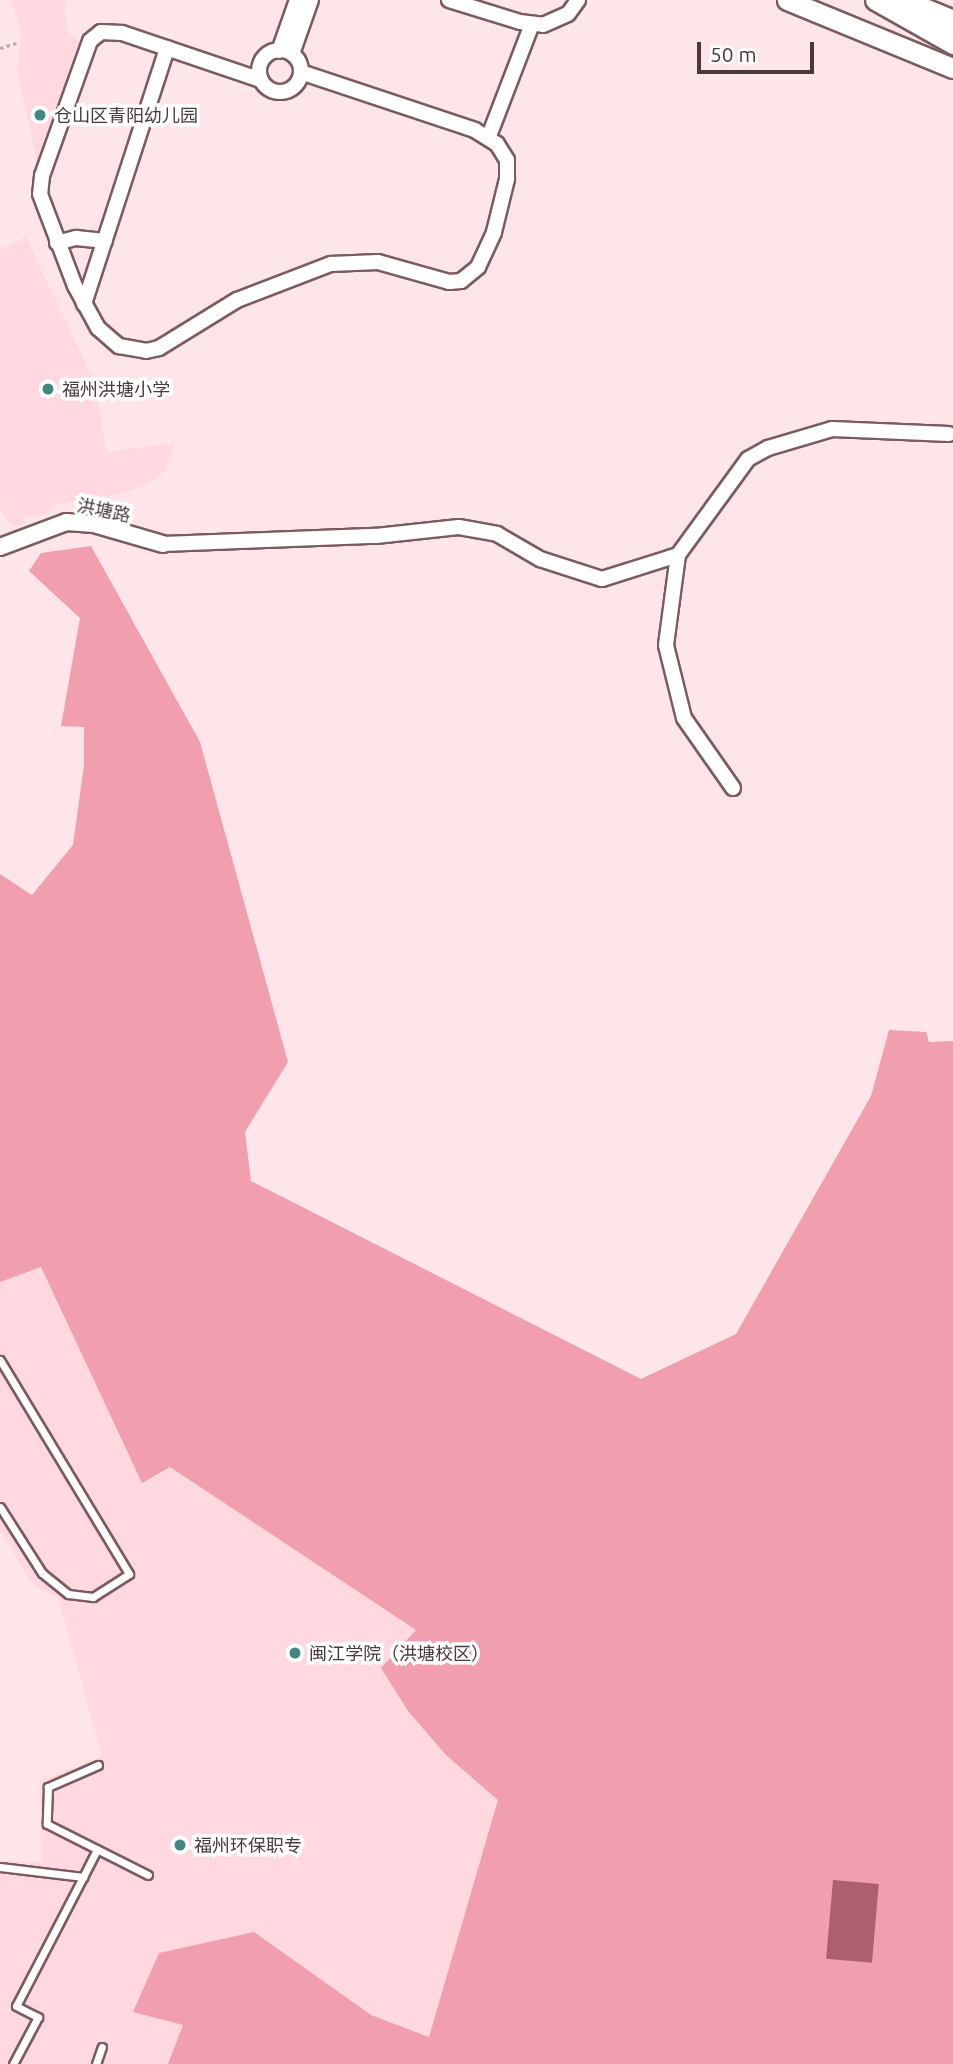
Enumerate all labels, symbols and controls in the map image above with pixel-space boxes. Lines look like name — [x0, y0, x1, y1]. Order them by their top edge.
scale bar — [701, 28, 818, 72]
text: 50 m — [710, 42, 757, 66]
place label: 仓山区青阳幼儿园 — [54, 104, 198, 126]
marker: 仓山区青阳幼儿园 — [32, 107, 48, 123]
place label: 福州洪塘小学 — [62, 378, 170, 400]
marker: 福州洪塘小学 — [40, 381, 56, 397]
street label: 洪塘路 — [75, 494, 133, 526]
place label: 闽江学院（洪塘校区） — [309, 1642, 489, 1664]
marker: 闽江学院（洪塘校区） — [287, 1645, 303, 1661]
place label: 福州环保职专 — [194, 1834, 302, 1856]
marker: 福州环保职专 — [172, 1837, 188, 1853]

